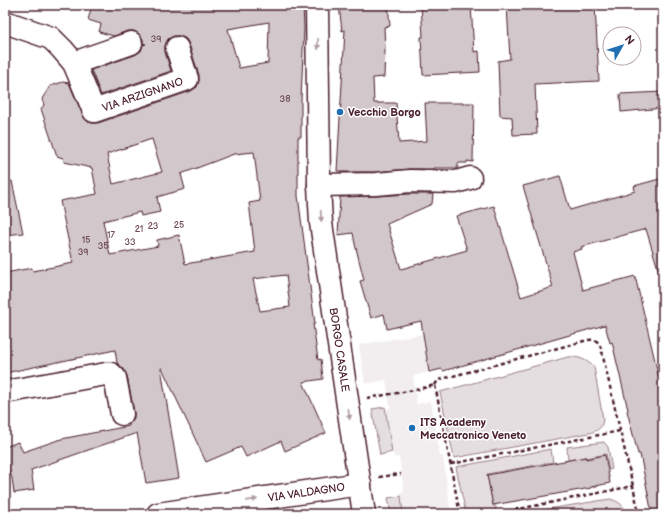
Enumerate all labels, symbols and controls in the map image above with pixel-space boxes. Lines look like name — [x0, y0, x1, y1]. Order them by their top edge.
north arrow — [602, 26, 642, 66]
text: N — [622, 33, 637, 47]
house number: 39 — [151, 34, 161, 45]
one-way arrow — [315, 38, 321, 51]
street label: VIA ARZIGNANO — [100, 74, 185, 114]
house number: 38 — [280, 94, 290, 105]
place label: Vecchio Borgo — [348, 106, 421, 119]
marker: Vecchio Borgo — [335, 107, 345, 117]
one-way arrow — [318, 210, 324, 223]
house number: 25 — [174, 220, 184, 231]
house number: 23 — [148, 221, 159, 232]
house number: 21 — [135, 224, 143, 235]
house number: 17 — [107, 230, 116, 241]
house number: 15 — [82, 235, 90, 246]
house number: 33 — [124, 237, 136, 248]
house number: 35 — [98, 241, 108, 252]
house number: 39 — [78, 247, 88, 258]
street label: BORGO CASALE — [327, 307, 352, 393]
one-way arrow — [346, 408, 352, 420]
place label: ITS Academy Meccatronico Veneto — [420, 416, 526, 442]
marker: ITS Academy Meccatronico Veneto — [407, 423, 417, 433]
street label: VIA VALDAGNO — [267, 480, 346, 504]
one-way arrow — [246, 497, 258, 503]

